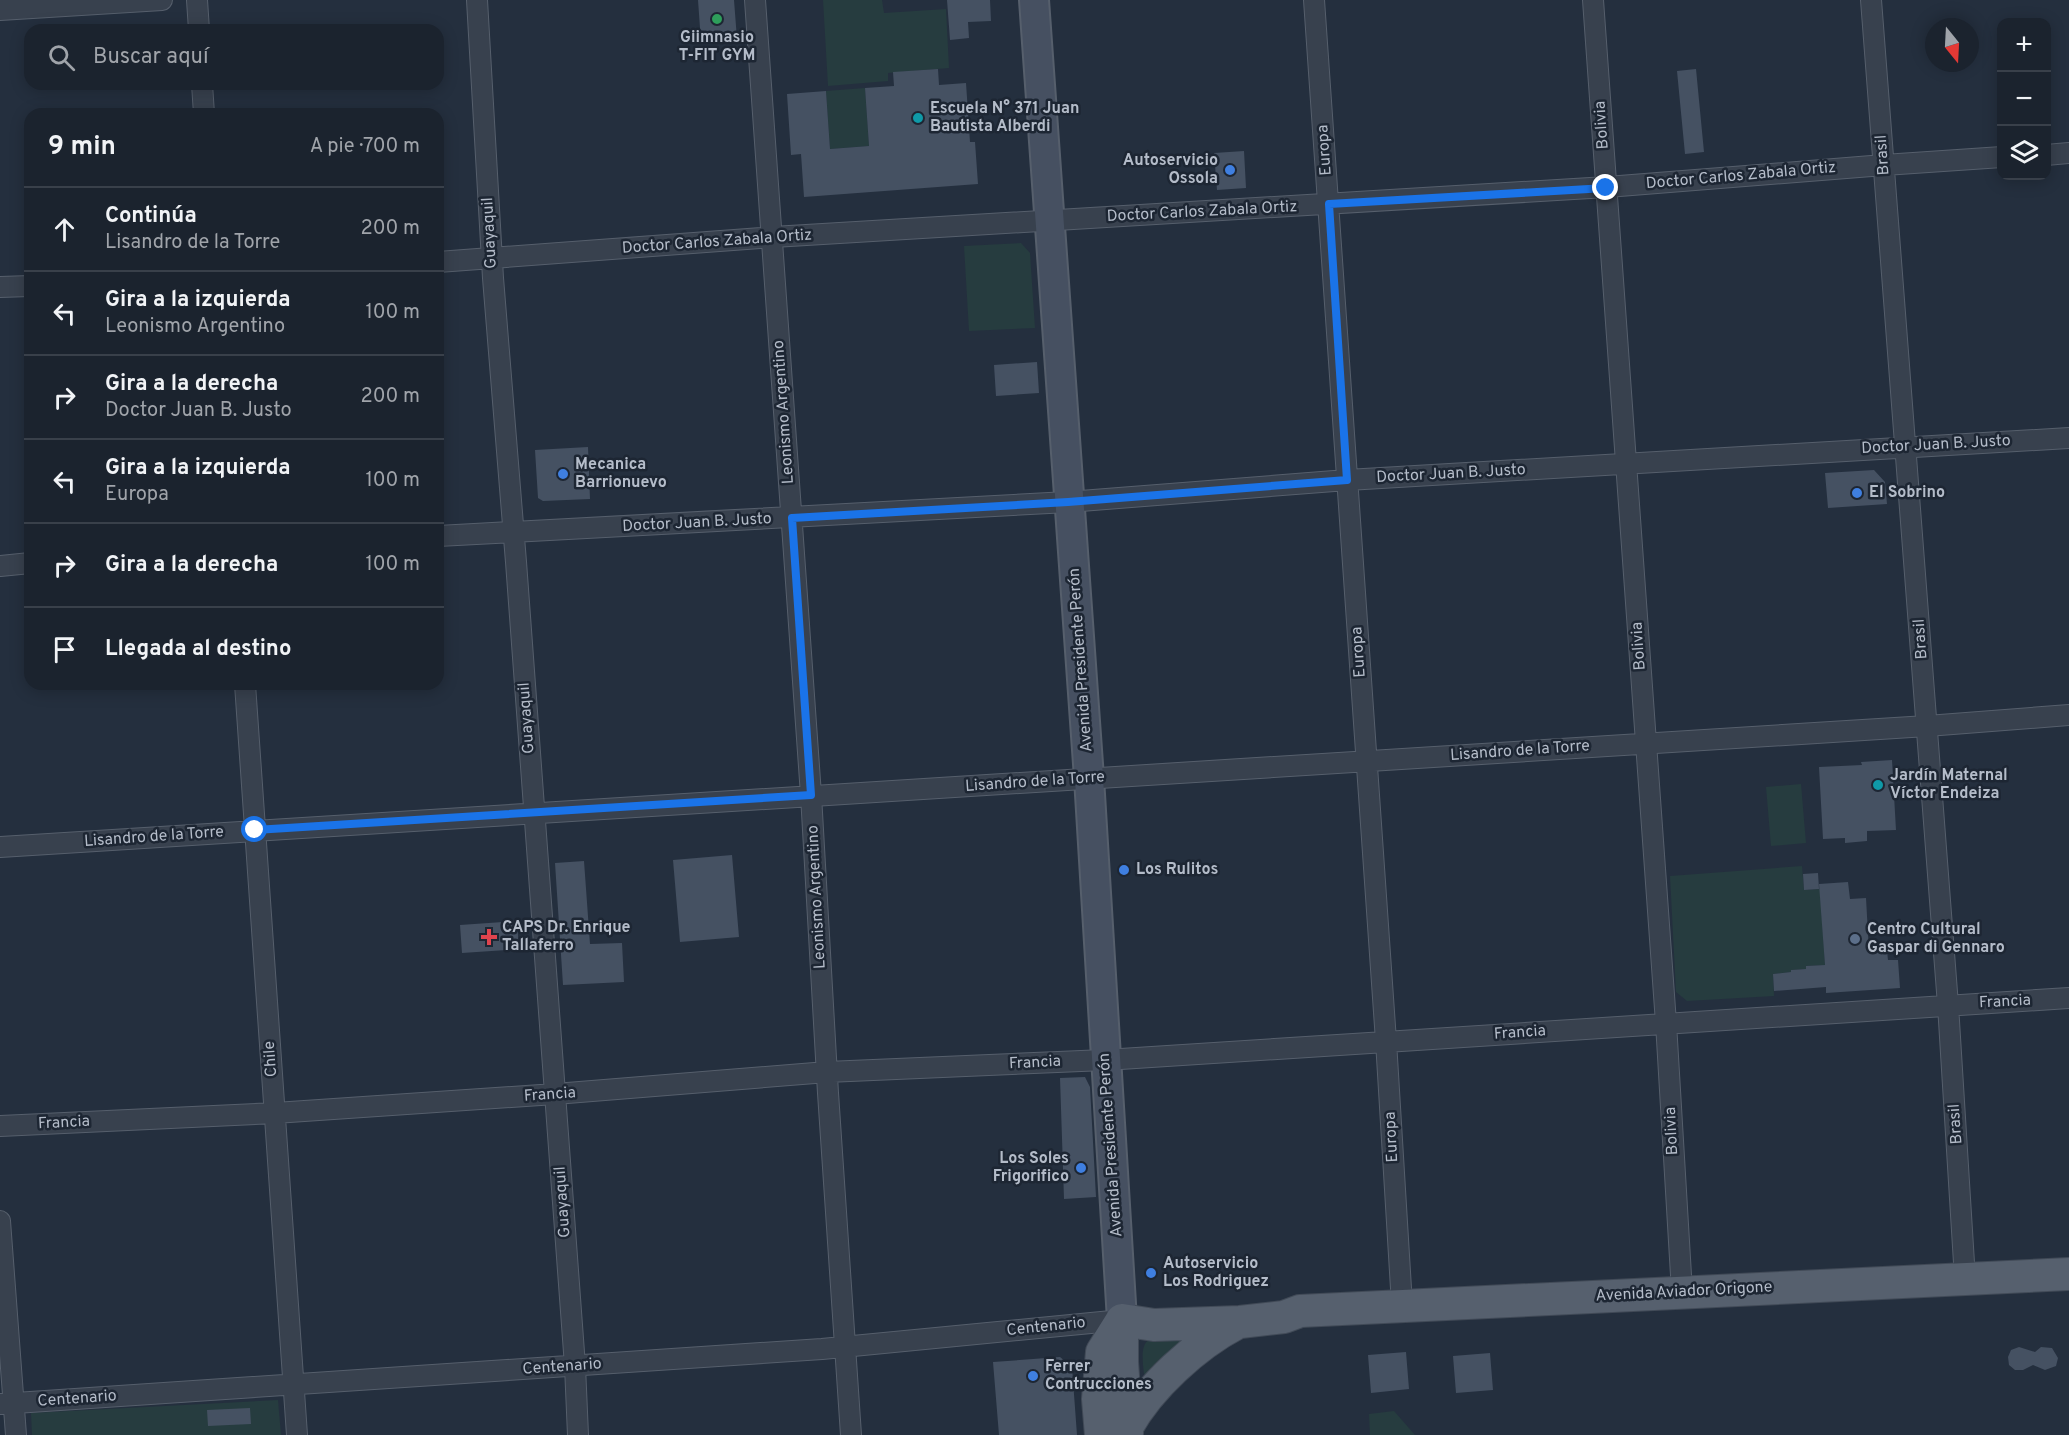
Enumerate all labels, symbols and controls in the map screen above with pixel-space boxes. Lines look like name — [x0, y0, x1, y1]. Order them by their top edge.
marker: Giimnasio T-FIT GYM — [710, 12, 724, 26]
north arrow — [1925, 18, 1979, 72]
map controls — [1997, 18, 2051, 180]
button: + — [1997, 18, 2051, 72]
search box — [24, 24, 444, 90]
place label: Giimnasio T-FIT GYM — [679, 28, 755, 66]
icon: search — [45, 41, 78, 74]
text: Buscar aquí — [93, 44, 209, 71]
button: − — [1997, 72, 2051, 126]
place label: Escuela N° 371 Juan Bautista Alberdi — [930, 99, 1079, 137]
street label: Bolivia — [1590, 100, 1614, 150]
marker: Escuela N° 371 Juan Bautista Alberdi — [911, 111, 925, 125]
street label: Europa — [1313, 124, 1337, 176]
button: layers — [1997, 126, 2051, 180]
text: 9 min — [48, 131, 116, 164]
text: A pie · 700 m — [310, 134, 420, 160]
street label: Brasil — [1872, 134, 1894, 176]
place label: Autoservicio Ossola — [1123, 151, 1218, 189]
street label: Doctor Carlos Zabala Ortiz — [1645, 158, 1837, 194]
marker: Autoservicio Ossola — [1223, 163, 1237, 177]
route end — [1592, 174, 1618, 200]
street label: Guayaquil — [478, 197, 502, 269]
street label: Doctor Carlos Zabala Ortiz — [1106, 197, 1298, 227]
text: Continúa — [105, 203, 197, 230]
icon: ahead — [48, 213, 81, 246]
text: 200 m — [361, 216, 420, 242]
street label: Doctor Carlos Zabala Ortiz — [621, 225, 813, 259]
text: Lisandro de la Torre — [105, 230, 280, 256]
text: Gira a la izquierda — [105, 287, 291, 314]
icon: left — [48, 297, 81, 330]
text: 100 m — [365, 300, 420, 326]
text: Leonismo Argentino — [105, 314, 285, 340]
street label: Leonismo Argentino — [769, 339, 799, 485]
text: Gira a la derecha — [105, 371, 278, 398]
icon: right — [48, 381, 81, 414]
text: 200 m — [361, 384, 420, 410]
text: Doctor Juan B. Justo — [105, 398, 292, 424]
street label: Doctor Juan B. Justo — [1861, 431, 2011, 459]
text: Gira a la izquierda — [105, 455, 291, 482]
place label: Mecanica Barrionuevo — [575, 455, 667, 493]
street label: Doctor Juan B. Justo — [1376, 460, 1526, 488]
icon: left — [48, 465, 81, 498]
marker: Mecanica Barrionuevo — [556, 467, 570, 481]
text: 100 m — [365, 468, 420, 494]
text: Europa — [105, 482, 169, 508]
place label: El Sobrino — [1869, 483, 1945, 503]
marker: El Sobrino — [1850, 486, 1864, 500]
street label: Doctor Juan B. Justo — [622, 509, 772, 537]
icon: right — [48, 549, 81, 582]
text: Gira a la derecha — [105, 552, 278, 579]
text: 100 m — [365, 552, 420, 578]
street label: Avenida Presidente Perón — [1065, 567, 1097, 753]
street label: Brasil — [1910, 618, 1932, 660]
street label: Bolivia — [1627, 621, 1651, 671]
street label: Europa — [1347, 626, 1371, 678]
icon: arrive — [48, 633, 81, 666]
text: Llegada al destino — [105, 636, 291, 663]
street label: Guayaquil — [515, 682, 539, 754]
street label: Lisandro de la Torre — [1449, 736, 1591, 766]
place label: Jardín Maternal Víctor Endeiza — [1890, 766, 2008, 804]
street label: Lisandro de la Torre — [964, 767, 1106, 797]
marker: Jardín Maternal Víctor Endeiza — [1871, 778, 1885, 792]
route start — [241, 816, 267, 842]
street label: Lisandro de la Torre — [83, 822, 225, 852]
street label: Leonismo Argentino — [803, 824, 831, 970]
place label: Los Rulitos — [1136, 860, 1218, 880]
marker: Los Rulitos — [1117, 863, 1131, 877]
place label: CAPS Dr. Enrique Tallaferro — [502, 918, 631, 956]
place label: Centro Cultural Gaspar di Gennaro — [1867, 920, 2005, 958]
marker: CAPS Dr. Enrique Tallaferro — [480, 928, 498, 946]
marker: Centro Cultural Gaspar di Gennaro — [1848, 932, 1862, 946]
street label: Francia — [1978, 991, 2032, 1013]
street label: Francia — [1493, 1021, 1547, 1045]
street label: Chile — [260, 1040, 282, 1078]
street label: Francia — [1008, 1052, 1062, 1074]
street label: Avenida Presidente Perón — [1095, 1052, 1127, 1238]
street label: Francia — [523, 1083, 577, 1107]
street label: Brasil — [1945, 1103, 1967, 1145]
street label: Bolivia — [1661, 1106, 1683, 1156]
street label: Europa — [1381, 1111, 1403, 1163]
street label: Francia — [37, 1112, 91, 1134]
place label: Los Soles Frigorifico — [993, 1149, 1069, 1187]
marker: Los Soles Frigorifico — [1074, 1161, 1088, 1175]
street label: Guayaquil — [551, 1166, 575, 1238]
place label: Autoservicio Los Rodriguez — [1163, 1254, 1269, 1292]
marker: Autoservicio Los Rodriguez — [1144, 1266, 1158, 1280]
street label: Avenida Aviador Origone — [1595, 1277, 1773, 1307]
street label: Centenario — [1005, 1313, 1087, 1341]
street label: Centenario — [522, 1354, 602, 1380]
place label: Ferrer Contrucciones — [1045, 1357, 1152, 1395]
marker: Ferrer Contrucciones — [1026, 1369, 1040, 1383]
street label: Centenario — [37, 1386, 117, 1412]

